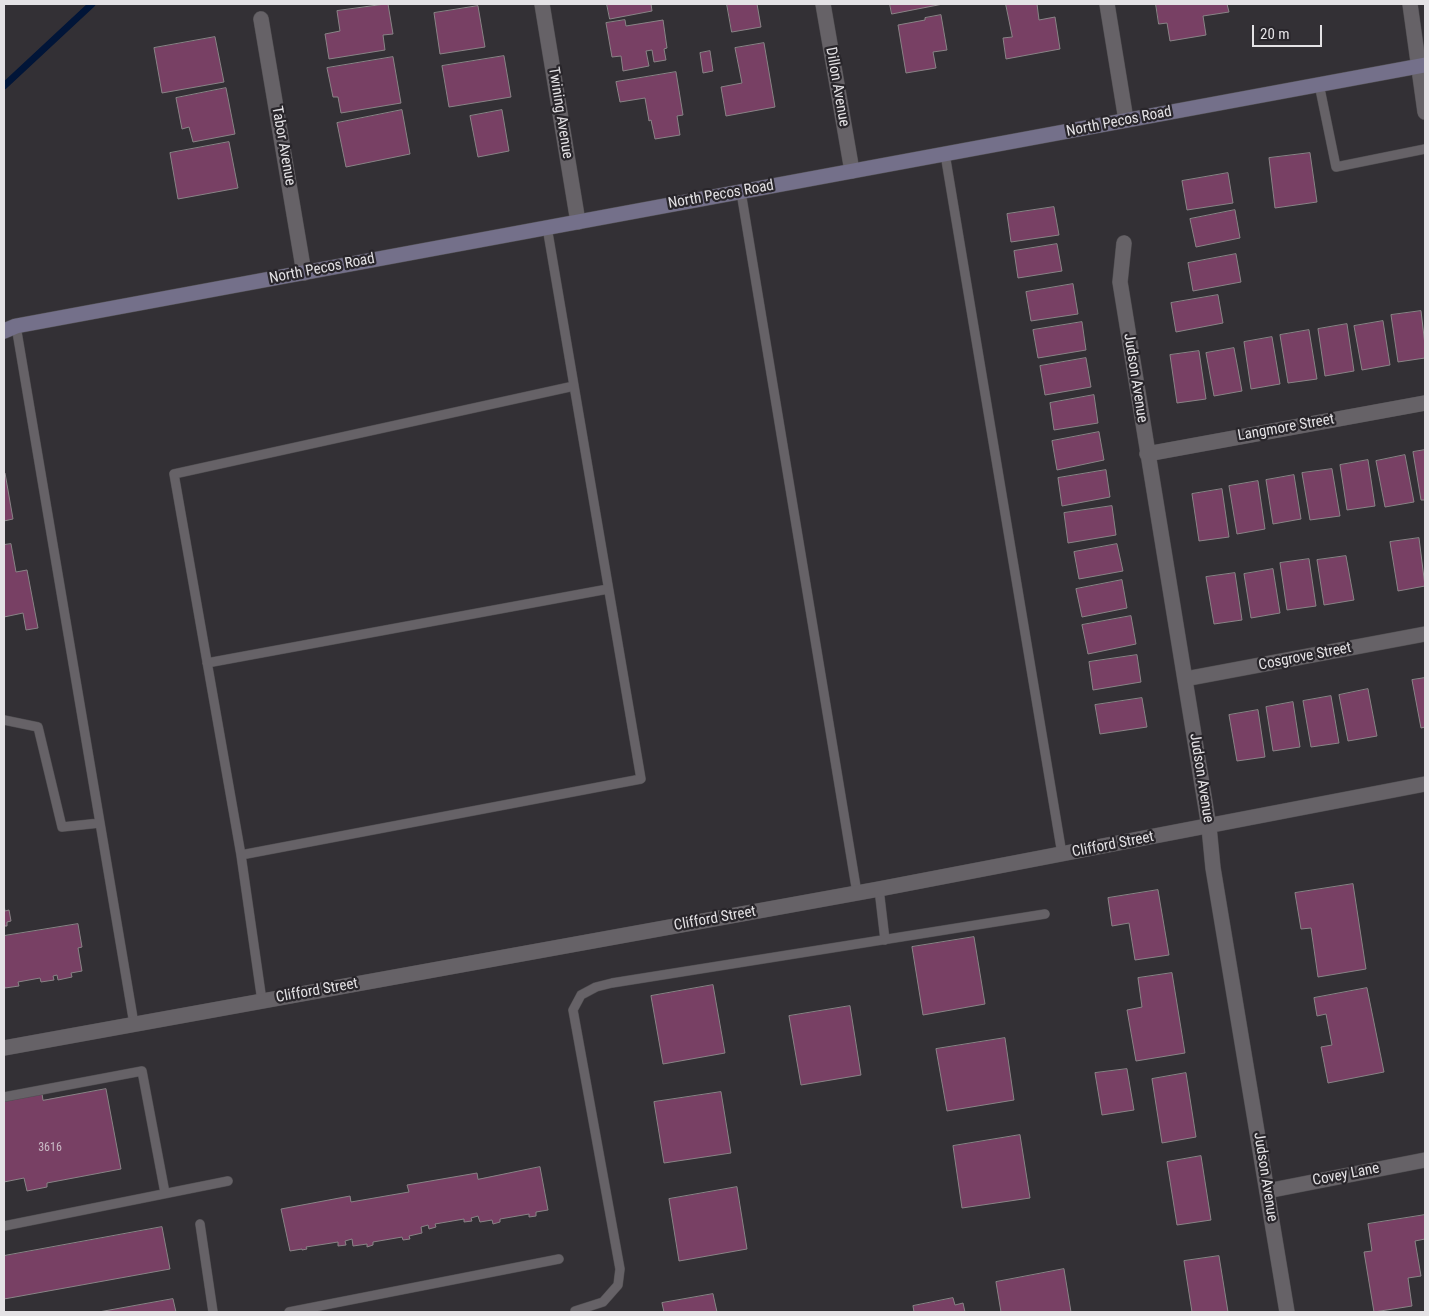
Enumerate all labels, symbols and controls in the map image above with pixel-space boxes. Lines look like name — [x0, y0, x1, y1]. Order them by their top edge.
scale bar — [1254, 15, 1324, 47]
text: 20 m — [1260, 25, 1290, 43]
street label: Dillon Avenue — [821, 46, 853, 128]
street label: Twining Avenue — [544, 66, 576, 160]
street label: North Pecos Road — [1065, 103, 1173, 141]
street label: Tabor Avenue — [267, 105, 299, 187]
street label: North Pecos Road — [667, 177, 775, 213]
street label: North Pecos Road — [268, 250, 376, 288]
street label: Judson Avenue — [1119, 332, 1151, 424]
street label: Langmore Street — [1236, 411, 1336, 445]
street label: Cosgrove Street — [1257, 639, 1353, 675]
street label: Judson Avenue — [1185, 732, 1217, 824]
street label: Clifford Street — [1071, 828, 1155, 862]
street label: Clifford Street — [673, 903, 757, 935]
street label: Clifford Street — [275, 975, 359, 1007]
street label: Judson Avenue — [1249, 1131, 1281, 1223]
house number: 3616 — [38, 1141, 62, 1155]
street label: Covey Lane — [1311, 1160, 1381, 1190]

